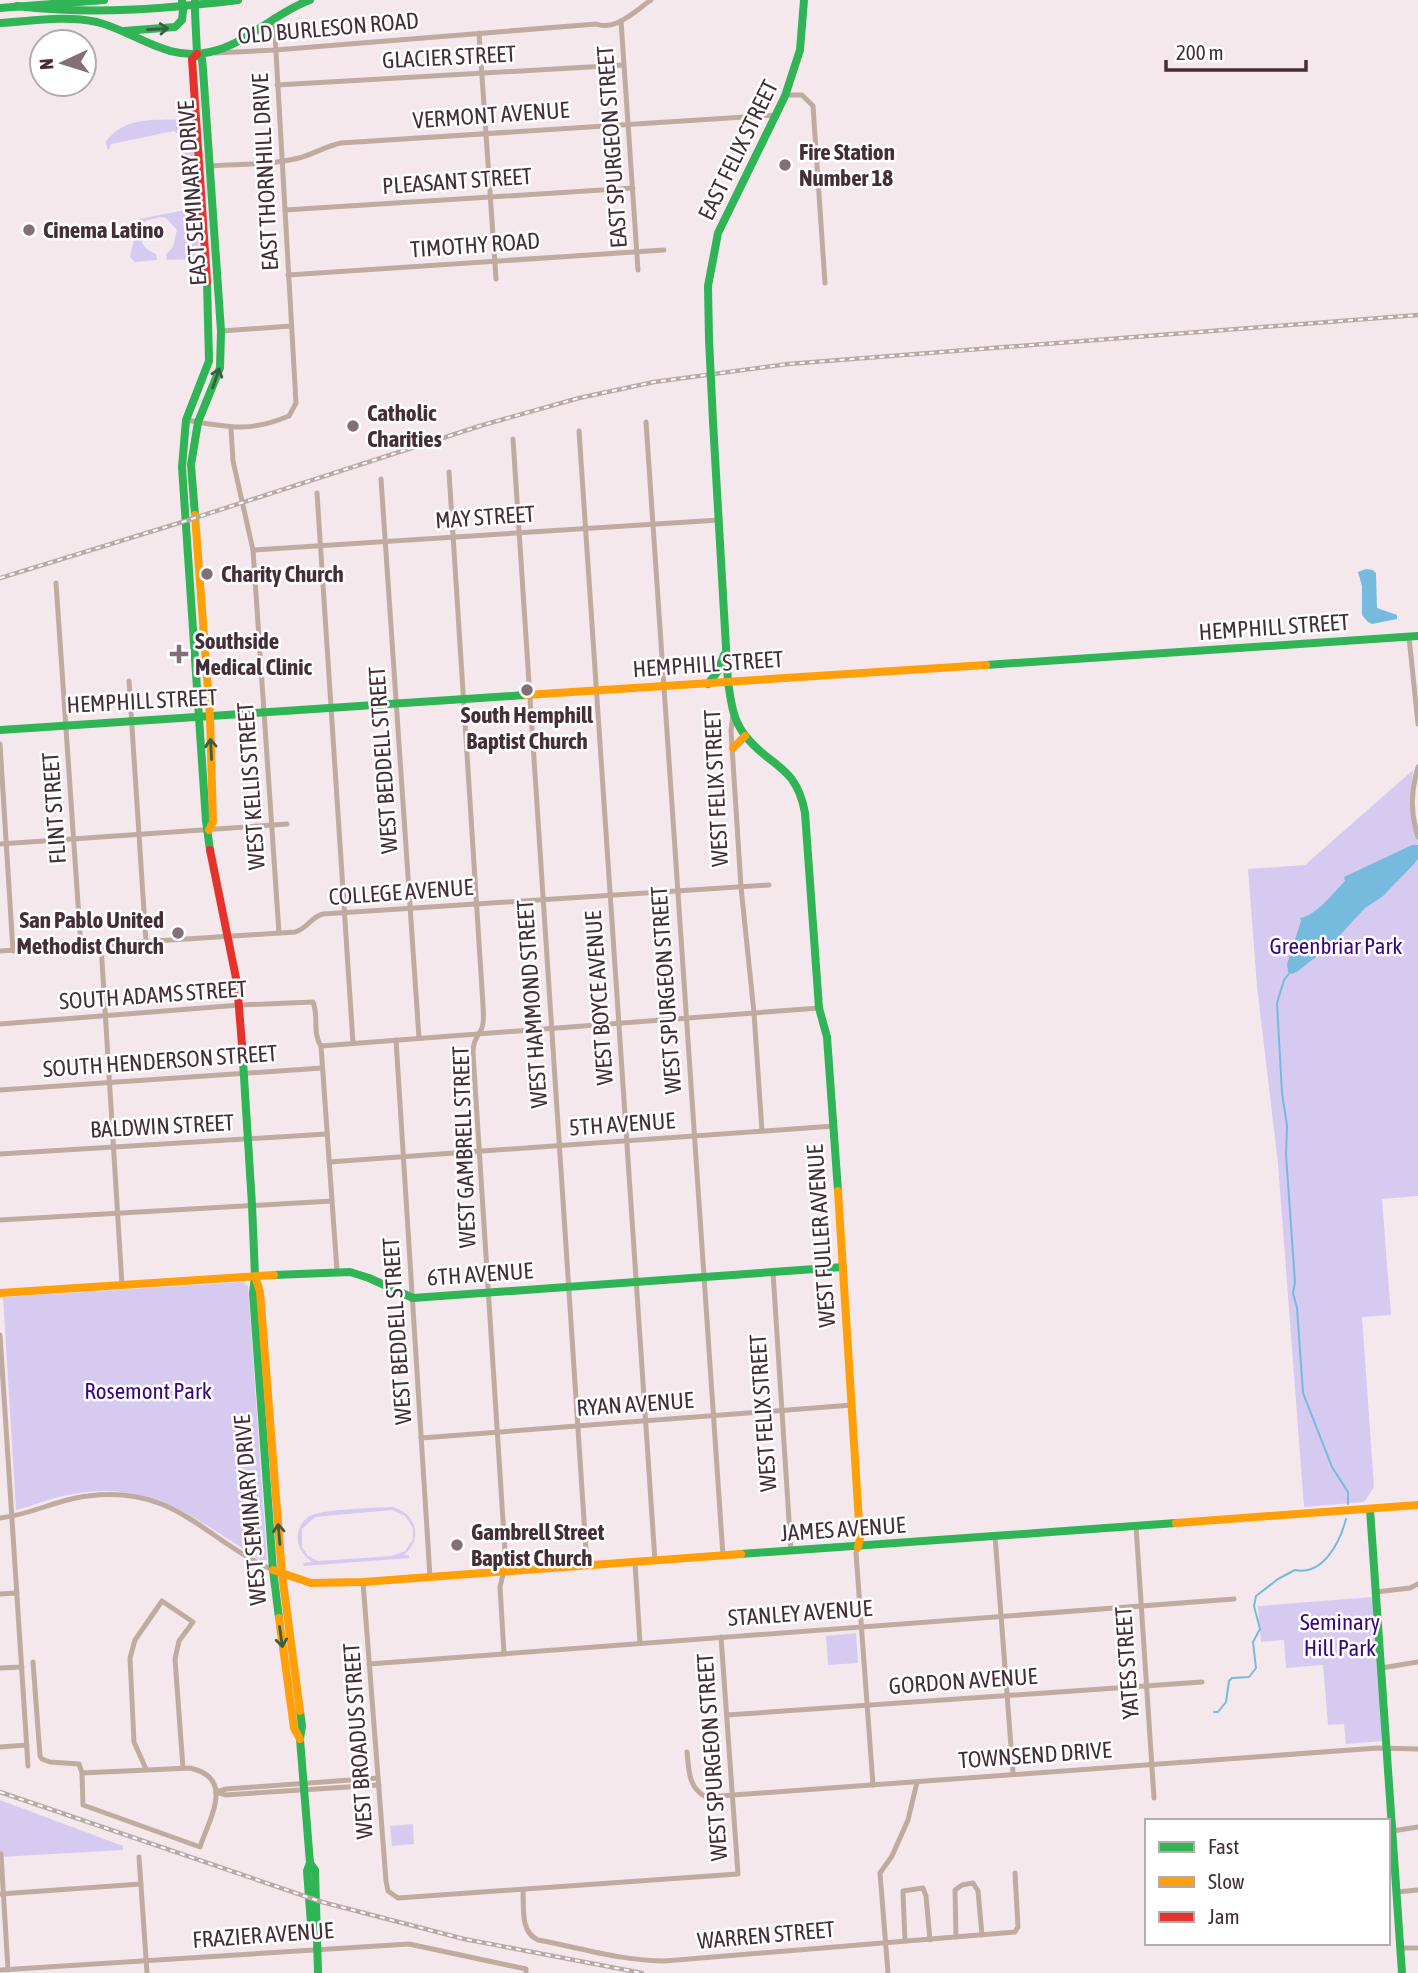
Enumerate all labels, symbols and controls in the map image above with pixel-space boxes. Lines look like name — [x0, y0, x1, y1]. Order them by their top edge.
street label: OLD BURLESON ROAD — [236, 7, 420, 49]
one-way arrow — [146, 22, 169, 35]
north arrow — [28, 28, 98, 98]
scale bar — [1166, 28, 1306, 72]
text: 200 m — [1176, 40, 1224, 64]
street label: GLACIER STREET — [381, 41, 517, 73]
street label: EAST SPURGEON STREET — [592, 45, 632, 249]
text: N — [35, 58, 57, 71]
street label: EAST THORNHILL DRIVE — [247, 73, 283, 271]
street label: EAST FELIX STREET — [693, 76, 783, 224]
street label: VERMONT AVENUE — [412, 97, 570, 133]
street label: EAST SEMINARY DRIVE — [173, 99, 211, 286]
place label: Fire Station Number 18 — [799, 139, 895, 191]
marker: Fire Station Number 18 — [777, 157, 793, 173]
street label: PLEASANT STREET — [381, 163, 533, 199]
place label: Cinema Latino — [43, 217, 164, 243]
marker: Cinema Latino — [21, 222, 37, 238]
street label: TIMOTHY ROAD — [409, 227, 541, 263]
one-way arrow — [211, 368, 223, 390]
place label: Catholic Charities — [367, 400, 442, 452]
marker: Catholic Charities — [345, 418, 361, 434]
street label: MAY STREET — [434, 501, 536, 533]
place label: Charity Church — [221, 561, 344, 587]
marker: Charity Church — [199, 566, 215, 582]
street label: HEMPHILL STREET — [1198, 609, 1350, 645]
place label: Southside Medical Clinic — [195, 628, 313, 680]
marker: Southside Medical Clinic — [169, 644, 189, 664]
street label: HEMPHILL STREET — [632, 646, 784, 682]
street label: WEST BEDDELL STREET — [363, 666, 403, 854]
marker: South Hemphill Baptist Church — [519, 682, 535, 698]
street label: HEMPHILL STREET — [66, 684, 218, 718]
street label: WEST KELLIS STREET — [232, 701, 270, 871]
place label: South Hemphill Baptist Church — [461, 702, 594, 754]
street label: WEST FELIX STREET — [699, 709, 733, 867]
one-way arrow — [204, 738, 217, 761]
street label: FLINT STREET — [37, 751, 71, 865]
street label: COLLEGE AVENUE — [328, 874, 474, 910]
street label: WEST SPURGEON STREET — [646, 885, 686, 1095]
street label: WEST HAMMOND STREET — [512, 899, 552, 1109]
place label: San Pablo United Methodist Church — [16, 907, 164, 959]
street label: WEST BOYCE AVENUE — [580, 910, 618, 1086]
marker: San Pablo United Methodist Church — [170, 925, 186, 941]
park label: Greenbriar Park — [1270, 933, 1402, 959]
street label: SOUTH ADAMS STREET — [58, 975, 248, 1015]
street label: SOUTH HENDERSON STREET — [42, 1040, 278, 1082]
street label: WEST GAMBRELL STREET — [447, 1045, 481, 1249]
street label: 5TH AVENUE — [568, 1107, 676, 1141]
street label: BALDWIN STREET — [89, 1109, 235, 1143]
street label: WEST FULLER AVENUE — [802, 1143, 840, 1328]
street label: WEST BEDDELL STREET — [377, 1237, 417, 1425]
street label: 6TH AVENUE — [426, 1257, 534, 1291]
street label: WEST FELIX STREET — [745, 1333, 781, 1493]
park label: Rosemont Park — [84, 1378, 212, 1404]
street label: RYAN AVENUE — [576, 1387, 695, 1421]
street label: WEST SEMINARY DRIVE — [229, 1414, 271, 1606]
street label: JAMES AVENUE — [780, 1512, 907, 1546]
place label: Gambrell Street Baptist Church — [471, 1519, 605, 1571]
one-way arrow — [272, 1523, 285, 1546]
marker: Gambrell Street Baptist Church — [449, 1537, 465, 1553]
street label: STANLEY AVENUE — [727, 1595, 873, 1631]
street label: YATES STREET — [1110, 1606, 1144, 1720]
park label: Seminary Hill Park — [1300, 1609, 1380, 1661]
one-way arrow — [275, 1626, 288, 1648]
street label: WEST BROADUS STREET — [338, 1642, 378, 1840]
street label: WEST SPURGEON STREET — [692, 1652, 732, 1862]
street label: GORDON AVENUE — [888, 1663, 1038, 1699]
street label: TOWNSEND DRIVE — [958, 1737, 1113, 1773]
legend — [1145, 1819, 1390, 1945]
text: Fast — [1208, 1834, 1239, 1858]
text: Slow — [1208, 1869, 1245, 1893]
text: Jam — [1208, 1904, 1240, 1928]
street label: WARREN STREET — [696, 1916, 836, 1954]
street label: FRAZIER AVENUE — [191, 1917, 335, 1953]

